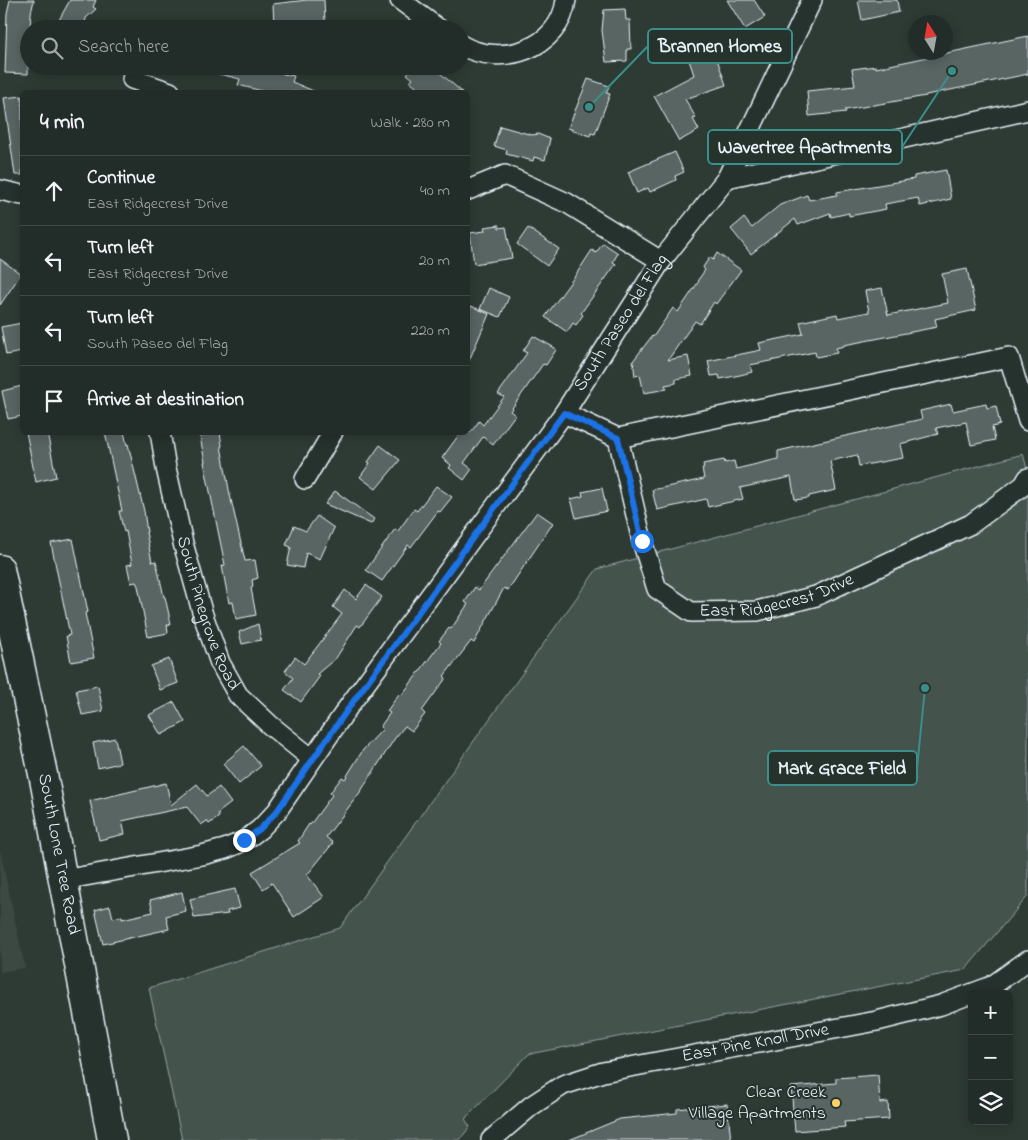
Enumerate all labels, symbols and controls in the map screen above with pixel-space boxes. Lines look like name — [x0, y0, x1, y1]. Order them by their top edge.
north arrow — [908, 15, 953, 60]
search box — [20, 20, 470, 75]
callout: Brannen Homes — [648, 29, 792, 63]
icon: search — [38, 34, 66, 62]
text: Search here — [78, 34, 169, 61]
text: Brannen Homes — [657, 34, 782, 61]
text: 4 min — [40, 108, 84, 138]
text: Walk · 280 m — [371, 111, 450, 135]
callout: Wavertree Apartments — [708, 130, 902, 164]
text: Wavertree Apartments — [718, 135, 893, 162]
text: Continue — [87, 165, 155, 192]
icon: ahead — [40, 177, 68, 205]
text: 40 m — [420, 179, 450, 203]
text: East Ridgecrest Drive — [87, 192, 228, 216]
text: Turn left — [87, 235, 154, 262]
icon: left — [40, 247, 68, 275]
street label: South Paseo del Flag — [568, 248, 676, 397]
text: 20 m — [419, 249, 450, 273]
text: East Ridgecrest Drive — [87, 262, 228, 286]
text: Turn left — [87, 305, 154, 332]
icon: left — [40, 317, 68, 345]
text: 220 m — [411, 319, 450, 343]
text: South Paseo del Flag — [87, 332, 228, 356]
icon: arrive — [40, 387, 68, 415]
text: Arrive at destination — [87, 387, 244, 414]
route start — [631, 530, 654, 553]
street label: South Pinegrove Road — [169, 534, 246, 696]
street label: East Ridgecrest Drive — [699, 567, 859, 625]
callout: Mark Grace Field — [768, 751, 917, 785]
text: Mark Grace Field — [778, 756, 907, 783]
street label: South Lone Tree Road — [30, 771, 86, 937]
route end — [233, 829, 256, 852]
map controls — [968, 990, 1013, 1125]
button: + — [968, 990, 1013, 1035]
street label: East Pine Knoll Drive — [680, 1017, 832, 1070]
button: − — [968, 1035, 1013, 1080]
place label: Clear Creek Village Apartments — [688, 1080, 826, 1128]
button: layers — [968, 1080, 1013, 1125]
marker: Clear Creek Village Apartments — [830, 1097, 842, 1109]

